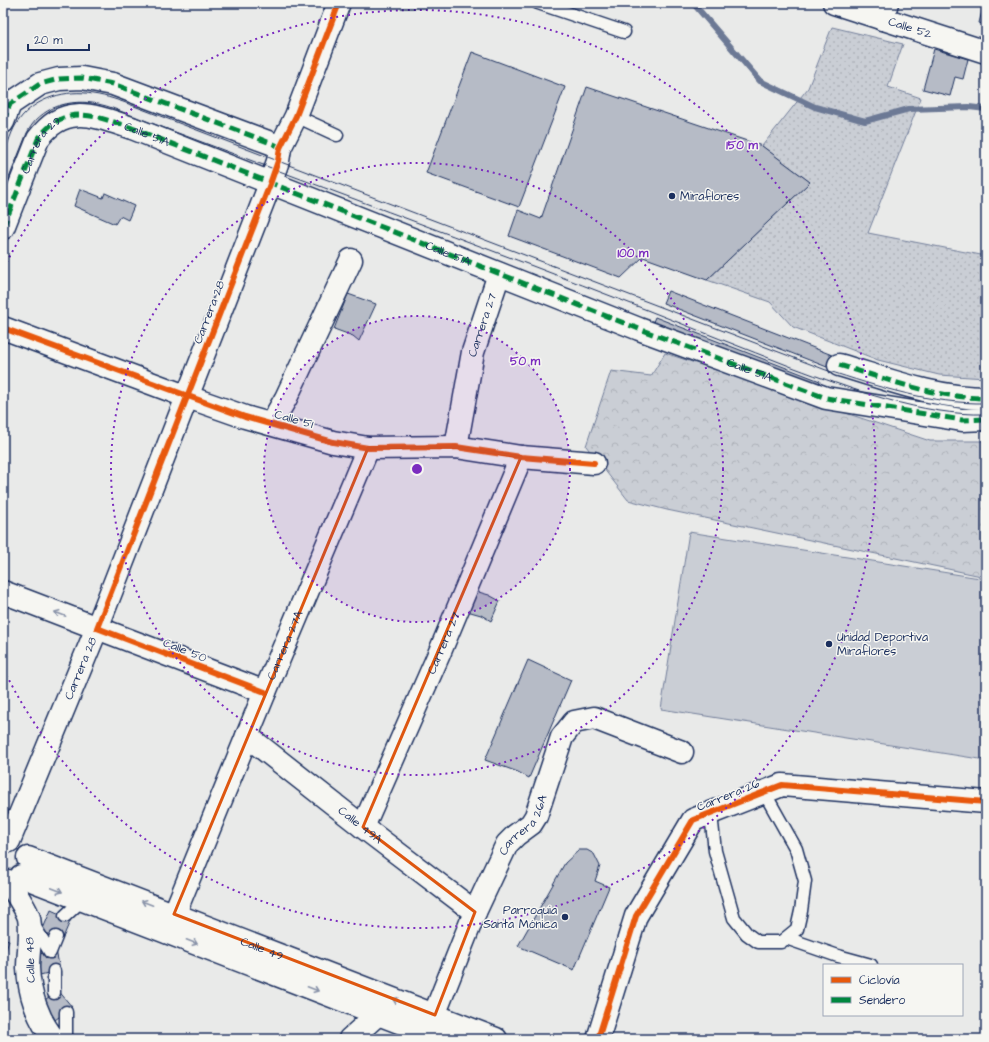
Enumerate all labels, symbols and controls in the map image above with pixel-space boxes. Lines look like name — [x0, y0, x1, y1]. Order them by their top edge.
street label: Calle 52 — [886, 13, 934, 43]
scale bar — [28, 26, 89, 52]
text: 20 m — [34, 32, 63, 49]
street label: Carrera 29 — [17, 113, 64, 176]
street label: Calle 51A — [122, 118, 172, 151]
text: 150 m — [726, 137, 759, 154]
place label: Miraflores — [680, 188, 739, 205]
marker: Miraflores — [667, 191, 677, 201]
street label: Calle 51A — [423, 237, 474, 271]
text: 100 m — [618, 245, 649, 262]
street label: Carrera 28 — [190, 278, 229, 346]
street label: Carrera 27 — [464, 290, 501, 358]
text: 50 m — [510, 353, 541, 370]
street label: Calle 51A — [724, 354, 775, 387]
street label: Calle 51 — [272, 406, 316, 433]
centre of rings — [410, 462, 424, 476]
street label: Carrera 27A — [263, 608, 308, 683]
street label: Carrera 27 — [423, 609, 465, 677]
one-way arrow — [55, 610, 67, 618]
place label: Unidad Deportiva Miraflores — [837, 629, 928, 660]
street label: Carrera 28 — [60, 634, 102, 702]
street label: Calle 50 — [160, 634, 210, 667]
marker: Unidad Deportiva Miraflores — [824, 639, 834, 649]
street label: Carrera 26 — [694, 775, 763, 816]
street label: Carrera 26A — [495, 792, 551, 858]
street label: Calle 49A — [334, 802, 386, 848]
one-way arrow — [51, 887, 63, 895]
one-way arrow — [141, 899, 153, 907]
place label: Parroquia Santa Mónica — [483, 902, 557, 933]
marker: Parroquia Santa Mónica — [560, 912, 570, 922]
street label: Calle 49 — [238, 933, 286, 965]
street label: Calle 48 — [21, 937, 40, 983]
one-way arrow — [185, 938, 197, 946]
legend — [823, 964, 963, 1016]
text: Ciclovía — [859, 972, 900, 989]
one-way arrow — [307, 985, 319, 993]
text: Sendero — [859, 992, 905, 1009]
one-way arrow — [393, 997, 405, 1005]

